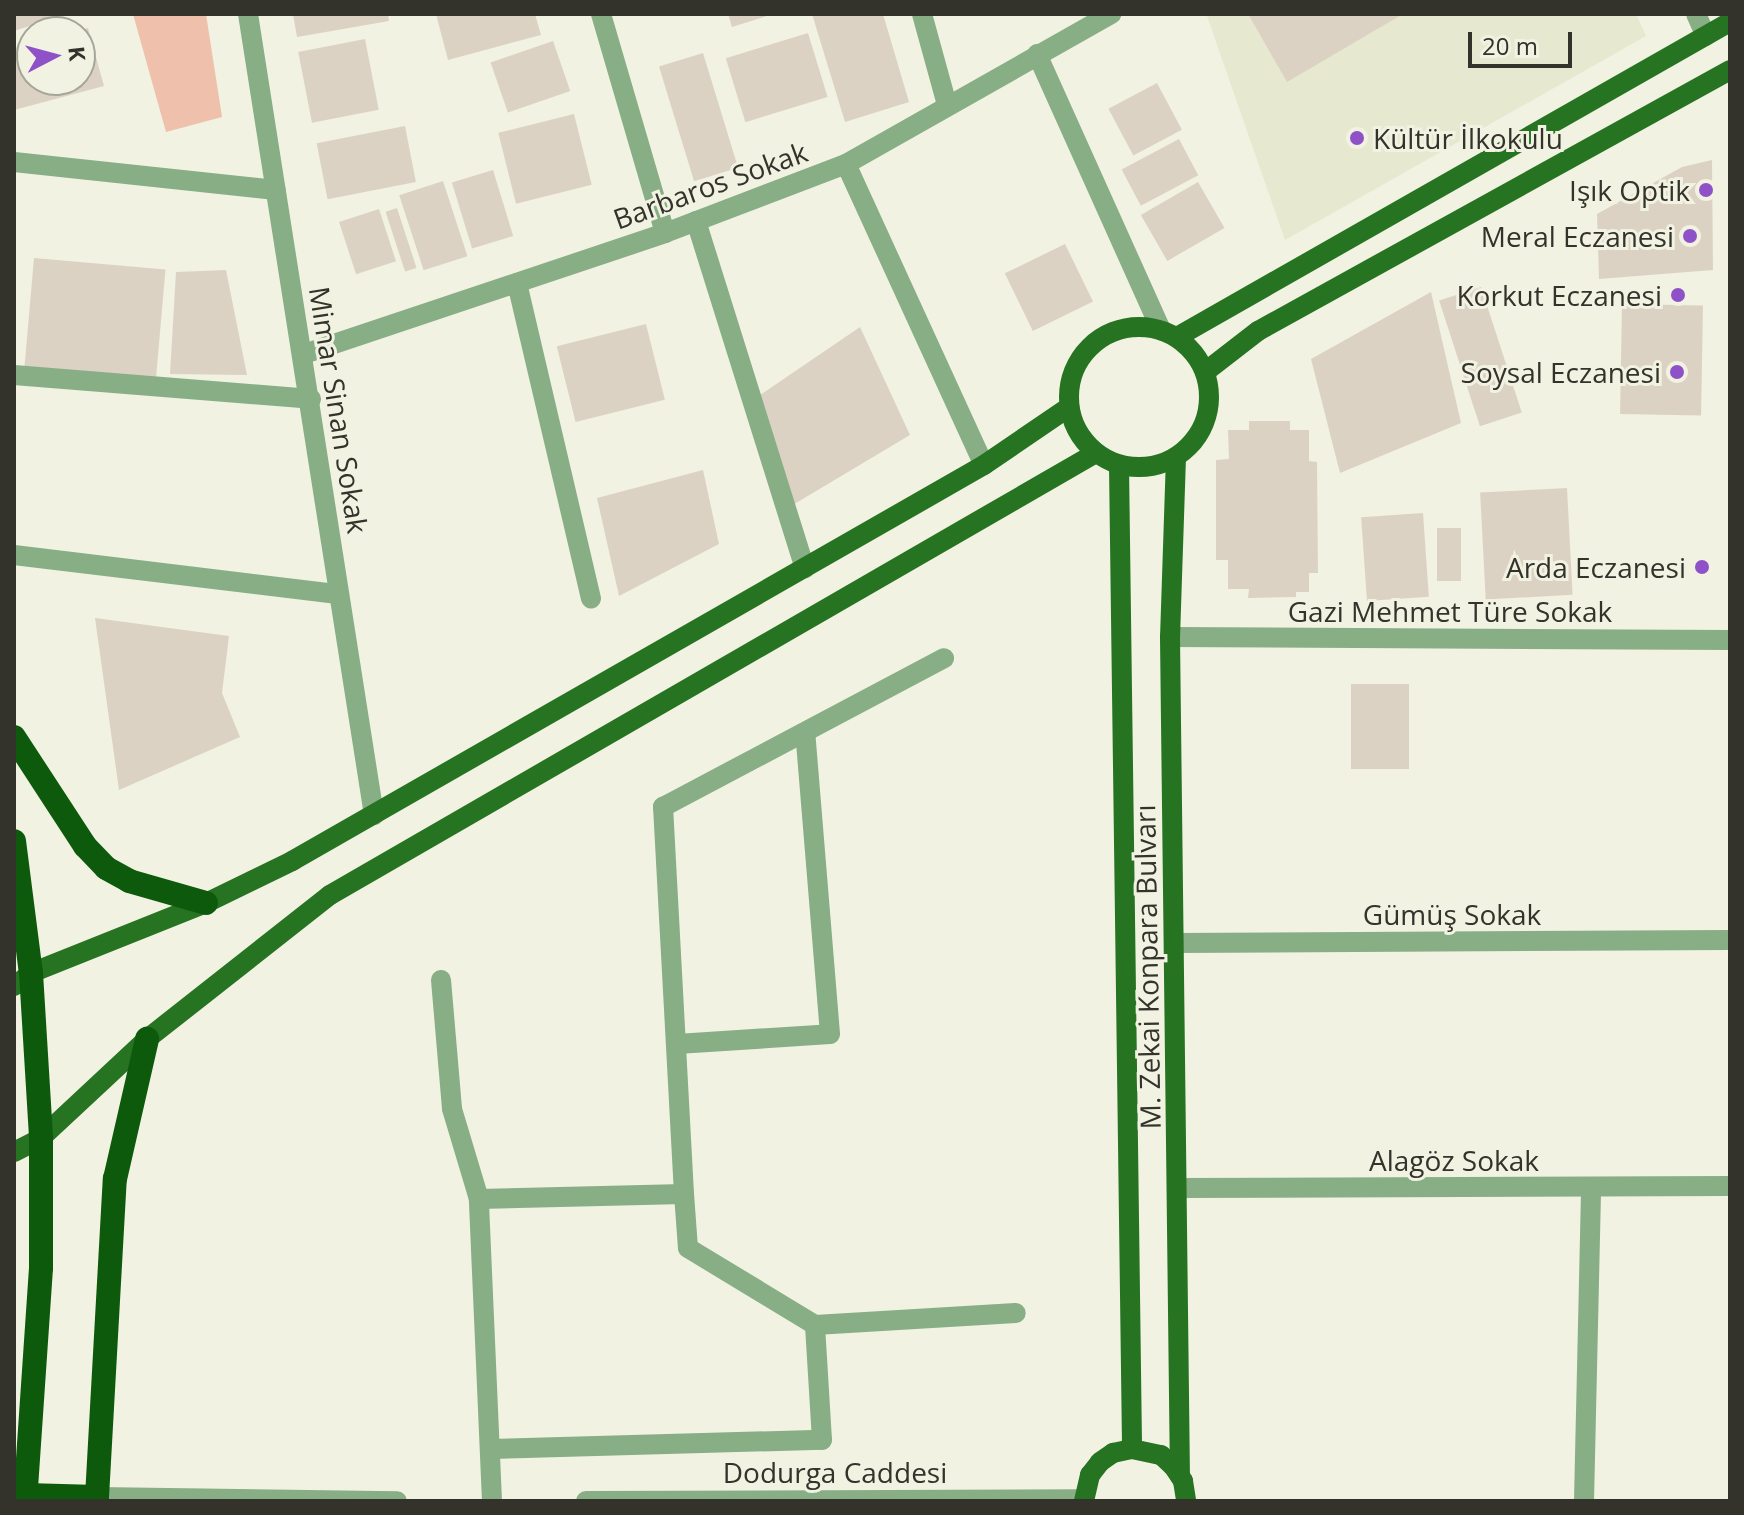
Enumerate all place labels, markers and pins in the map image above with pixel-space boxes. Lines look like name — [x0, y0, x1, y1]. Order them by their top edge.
place label: Kültür İlkokulu — [1373, 121, 1563, 155]
marker: Kültür İlkokulu — [1348, 129, 1366, 147]
place label: Işık Optik — [1569, 173, 1690, 207]
marker: Işık Optik — [1697, 181, 1715, 199]
place label: Meral Eczanesi — [1481, 219, 1674, 253]
marker: Meral Eczanesi — [1681, 227, 1699, 245]
place label: Korkut Eczanesi — [1456, 278, 1662, 312]
marker: Korkut Eczanesi — [1669, 286, 1687, 304]
place label: Soysal Eczanesi — [1461, 355, 1661, 389]
marker: Soysal Eczanesi — [1668, 363, 1686, 381]
place label: Arda Eczanesi — [1506, 550, 1686, 584]
marker: Arda Eczanesi — [1693, 558, 1711, 576]

